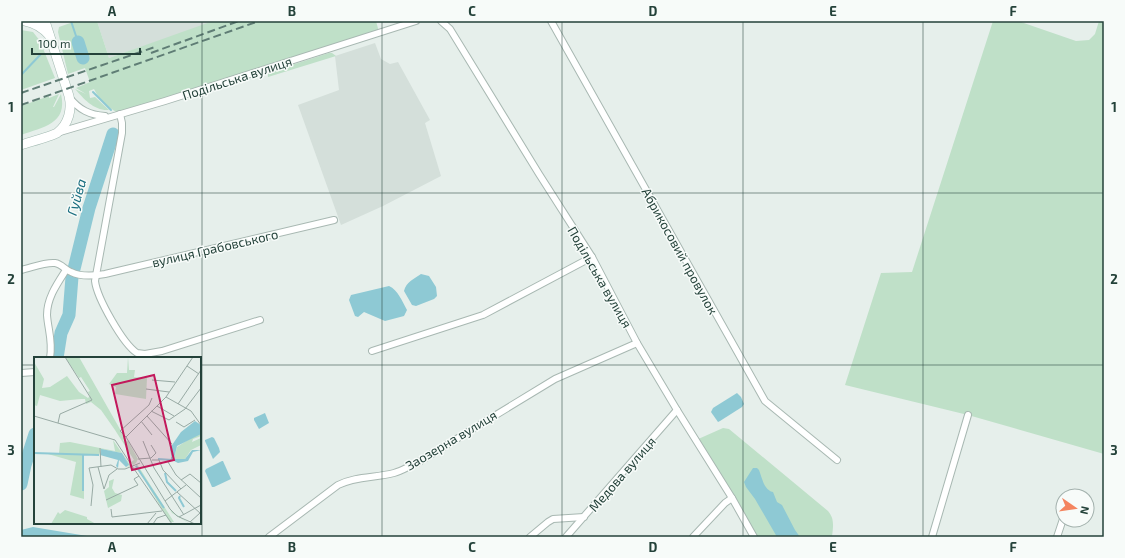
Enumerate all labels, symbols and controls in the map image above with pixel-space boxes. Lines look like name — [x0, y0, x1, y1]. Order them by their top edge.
text: A — [108, 3, 117, 19]
text: B — [288, 3, 296, 19]
text: C — [468, 3, 476, 19]
text: D — [649, 3, 658, 19]
text: E — [829, 3, 837, 19]
text: F — [1009, 3, 1017, 19]
scale bar — [32, 30, 140, 56]
text: 100 m — [38, 36, 70, 50]
street label: Подільська вулиця — [180, 53, 294, 103]
text: 1 — [8, 99, 14, 115]
text: 1 — [1111, 99, 1117, 115]
water label: Гуйва — [63, 177, 89, 217]
street label: Абрикосовий провулок — [639, 185, 721, 317]
street label: Подільська вулиця — [564, 223, 636, 331]
street label: вулиця Грабовського — [150, 226, 280, 270]
text: 2 — [7, 271, 15, 287]
text: 2 — [1110, 271, 1118, 287]
inset map — [34, 357, 201, 524]
street label: Заозерна вулиця — [402, 406, 500, 474]
street label: Медова вулиця — [585, 433, 659, 515]
text: 3 — [7, 442, 15, 458]
text: 3 — [1110, 442, 1118, 458]
north arrow — [1055, 488, 1095, 528]
text: N — [1078, 505, 1092, 516]
text: A — [108, 539, 117, 555]
text: B — [288, 539, 296, 555]
text: C — [468, 539, 476, 555]
text: D — [649, 539, 658, 555]
text: E — [829, 539, 837, 555]
text: F — [1009, 539, 1017, 555]

